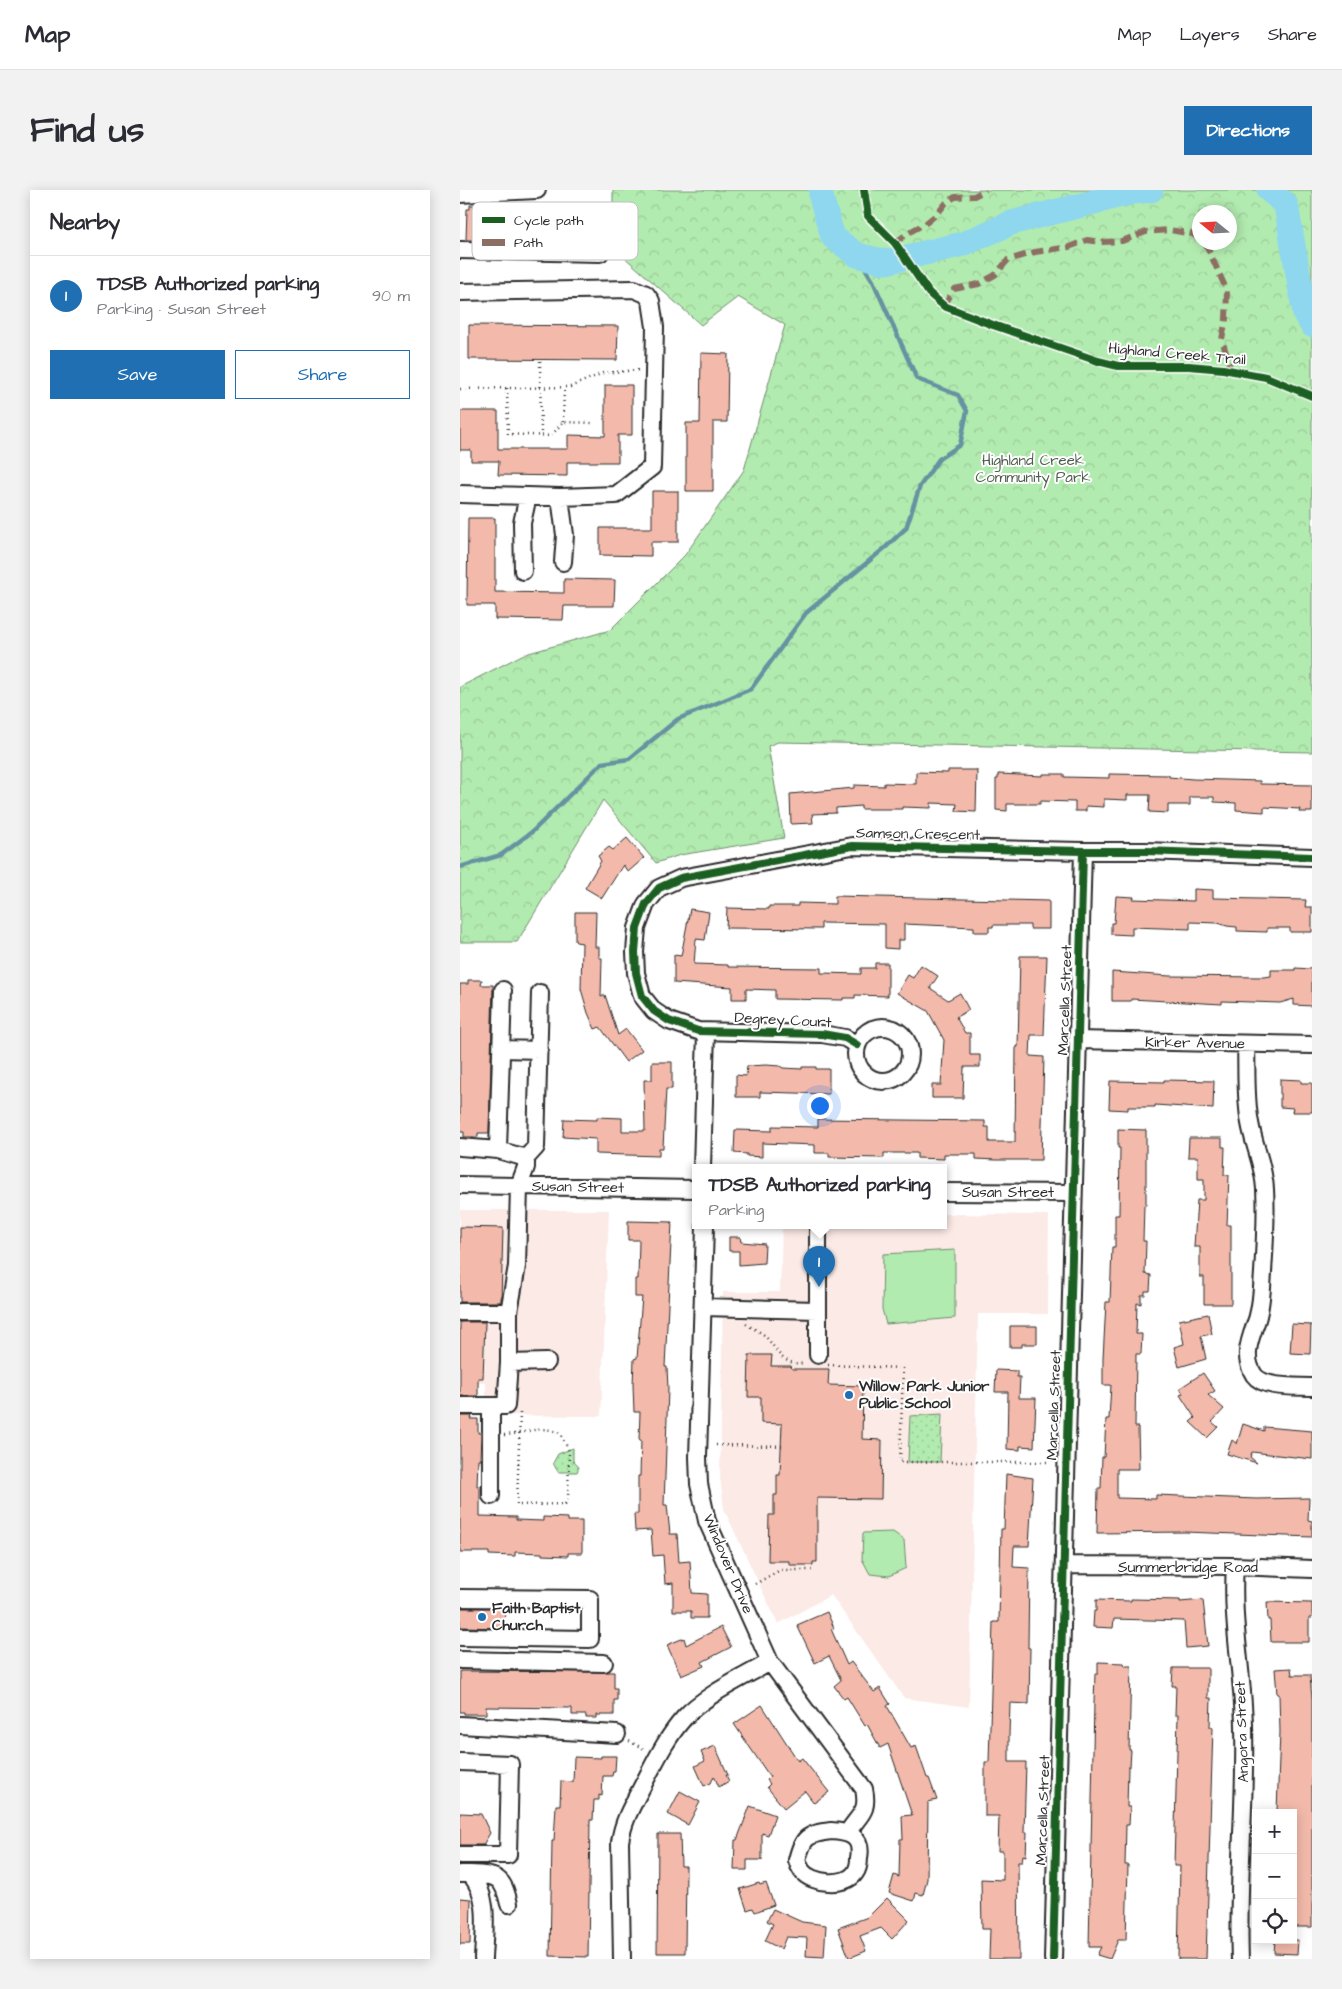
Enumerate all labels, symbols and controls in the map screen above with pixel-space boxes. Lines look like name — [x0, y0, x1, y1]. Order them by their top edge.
text: Map — [25, 18, 70, 52]
text: Map — [1117, 22, 1151, 47]
text: Layers — [1179, 22, 1240, 47]
text: Share — [1268, 22, 1317, 47]
text: Find us — [30, 106, 144, 155]
button: Directions — [1184, 106, 1312, 155]
legend — [472, 202, 638, 260]
north arrow — [1192, 205, 1237, 250]
text: Nearby — [50, 208, 120, 237]
text: Cycle path — [514, 211, 583, 231]
text: Path — [514, 233, 543, 253]
text: TDSB Authorized parking — [97, 271, 319, 298]
text: 1 — [65, 285, 67, 307]
text: 90 m — [372, 285, 410, 307]
text: Parking · Susan Street — [97, 298, 266, 320]
street label: Highland Creek Trail — [1107, 338, 1247, 371]
button: Save — [50, 350, 225, 399]
button: Share — [235, 350, 410, 399]
park label: Highland Creek Community Park — [976, 450, 1090, 489]
street label: Samson Crescent — [856, 822, 980, 846]
street label: Marcella Street — [1053, 944, 1077, 1056]
street label: Degrey Court — [734, 1007, 832, 1034]
street label: Kirker Avenue — [1145, 1032, 1245, 1054]
your location — [807, 1093, 833, 1119]
popup — [692, 1164, 947, 1229]
text: TDSB Authorized parking — [708, 1172, 931, 1199]
street label: Susan Street — [532, 1176, 624, 1198]
street label: Susan Street — [962, 1182, 1054, 1203]
text: Parking — [708, 1199, 764, 1221]
pin: 1 — [803, 1246, 835, 1287]
street label: Marcella Street — [1042, 1349, 1066, 1461]
place label: Willow Park Junior Public School — [858, 1376, 990, 1414]
marker: Willow Park Junior Public School — [843, 1389, 855, 1401]
street label: Windover Drive — [698, 1511, 758, 1617]
street label: Summerbridge Road — [1118, 1557, 1258, 1579]
place label: Faith Baptist Church — [492, 1598, 581, 1636]
marker: Faith Baptist Church — [476, 1611, 488, 1623]
street label: Angora Street — [1230, 1681, 1255, 1783]
street label: Marcella Street — [1031, 1754, 1055, 1866]
map controls — [1252, 1809, 1297, 1944]
button: + — [1252, 1809, 1297, 1854]
button: − — [1252, 1854, 1297, 1899]
button: locate — [1252, 1899, 1297, 1944]

